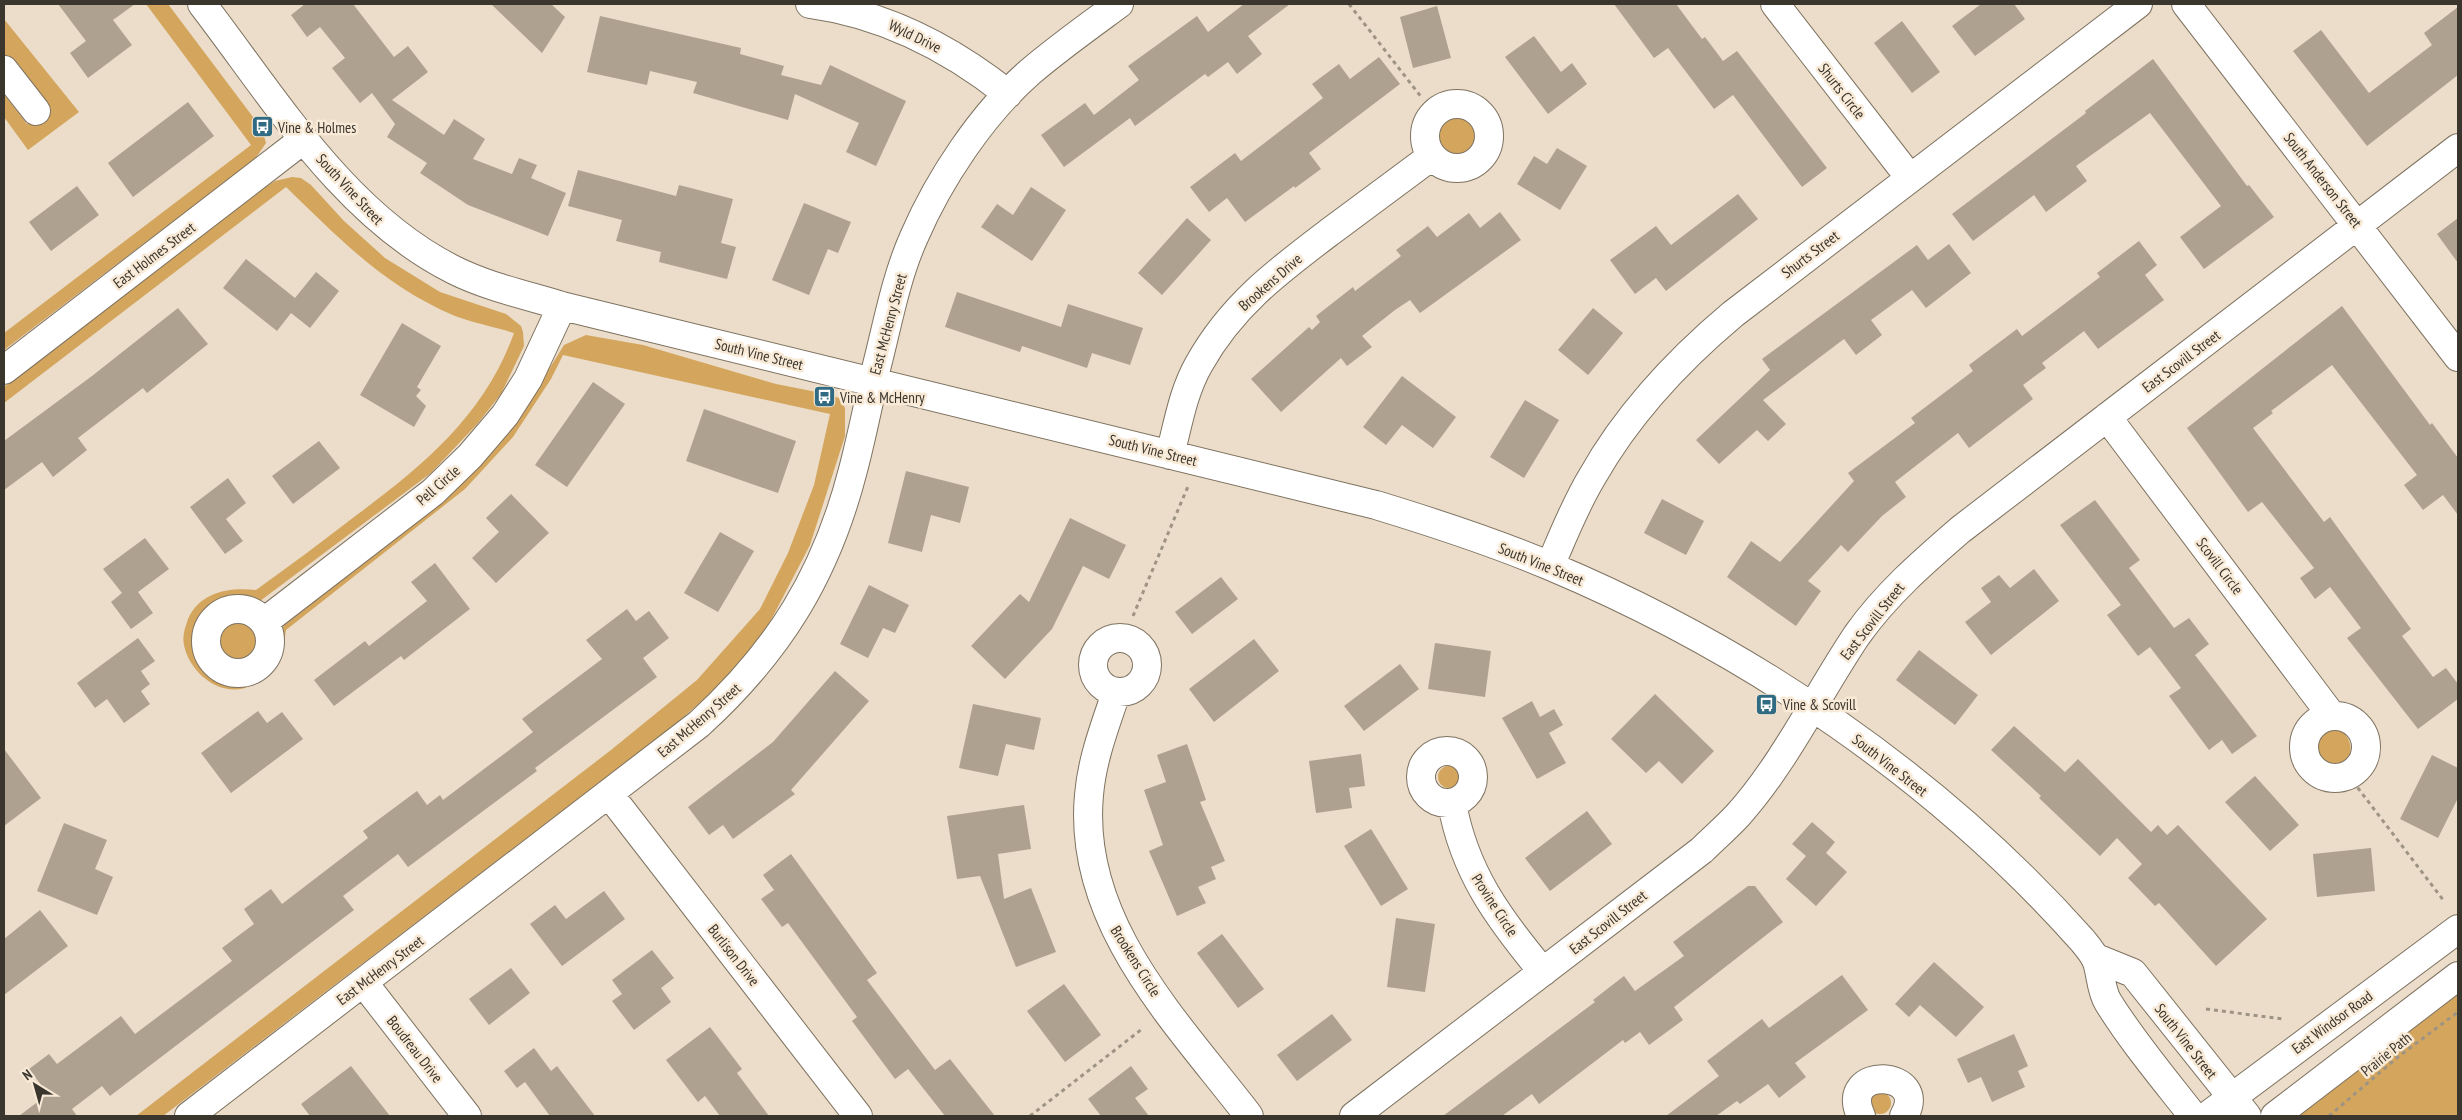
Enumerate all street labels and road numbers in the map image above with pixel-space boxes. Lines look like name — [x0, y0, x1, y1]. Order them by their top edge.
street label: Wyld Drive — [886, 15, 944, 57]
street label: Shurts Circle — [1814, 59, 1870, 123]
street label: South Anderson Street — [2280, 129, 2366, 231]
street label: South Vine Street — [312, 150, 388, 228]
street label: East Holmes Street — [109, 218, 199, 292]
street label: Shurts Street — [1777, 226, 1843, 282]
street label: Brookens Drive — [1234, 249, 1306, 315]
street label: East McHenry Street — [865, 271, 911, 377]
street label: East Scovill Street — [2138, 325, 2224, 397]
street label: South Vine Street — [713, 334, 805, 374]
street label: South Vine Street — [1107, 430, 1199, 470]
street label: Pell Circle — [412, 461, 464, 509]
street label: Scovill Circle — [2192, 534, 2248, 598]
street label: South Vine Street — [1496, 538, 1586, 590]
street label: East Scovill Street — [1836, 579, 1908, 663]
street label: East McHenry Street — [653, 679, 745, 761]
street label: South Vine Street — [1849, 730, 1931, 800]
street label: Provine Circle — [1468, 870, 1522, 940]
street label: East Scovill Street — [1566, 886, 1650, 958]
street label: Burlison Drive — [704, 920, 764, 990]
street label: Brookens Circle — [1107, 922, 1165, 1000]
street label: East McHenry Street — [333, 931, 427, 1009]
street label: East Windsor Road — [2288, 986, 2376, 1058]
street label: South Vine Street — [2151, 1000, 2221, 1082]
street label: Boudreau Drive — [383, 1012, 447, 1086]
street label: Prairie Path — [2357, 1028, 2415, 1080]

